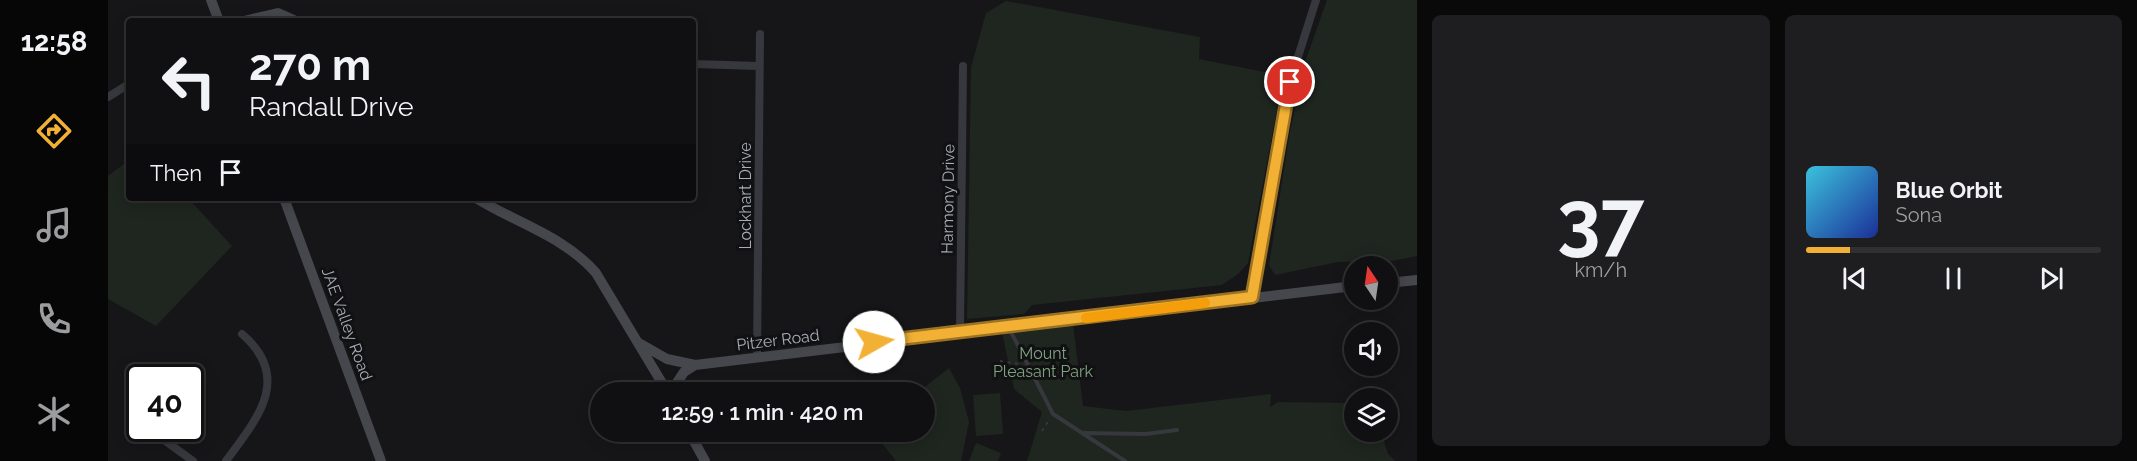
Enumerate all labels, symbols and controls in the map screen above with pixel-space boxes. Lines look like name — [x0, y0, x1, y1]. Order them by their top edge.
text: 12:58 — [21, 26, 87, 57]
text: 270 m — [249, 41, 371, 90]
icon: left — [150, 42, 228, 120]
pin — [1264, 56, 1315, 107]
icon: arrive — [1273, 65, 1306, 98]
text: Randall Drive — [249, 91, 414, 122]
icon: directions — [33, 110, 75, 152]
street label: Lockhart Drive — [736, 142, 755, 250]
street label: Harmony Drive — [938, 144, 958, 254]
icon: arrive — [214, 156, 247, 189]
text: Then — [150, 160, 202, 186]
text: 37 — [1557, 173, 1644, 264]
text: Blue Orbit — [1896, 177, 2003, 203]
text: Sona — [1896, 203, 1942, 227]
icon: music — [33, 204, 75, 246]
north arrow — [1344, 256, 1398, 310]
map controls — [1344, 256, 1398, 442]
text: km/h — [1574, 258, 1627, 282]
icon: previous — [1838, 262, 1871, 295]
icon: pause — [1937, 262, 1970, 295]
icon: next — [2035, 262, 2068, 295]
street label: JAE Valley Road — [318, 265, 376, 383]
icon: phone — [33, 298, 75, 340]
position arrow — [842, 310, 906, 374]
button: sound — [1344, 322, 1398, 376]
street label: Pitzer Road — [735, 325, 821, 355]
park label: Mount Pleasant Park — [993, 344, 1094, 381]
speed limit sign: 40 — [126, 364, 204, 442]
button: layers — [1344, 388, 1398, 442]
icon: climate — [33, 393, 75, 435]
text: 12:59 · 1 min · 420 m — [661, 399, 864, 425]

